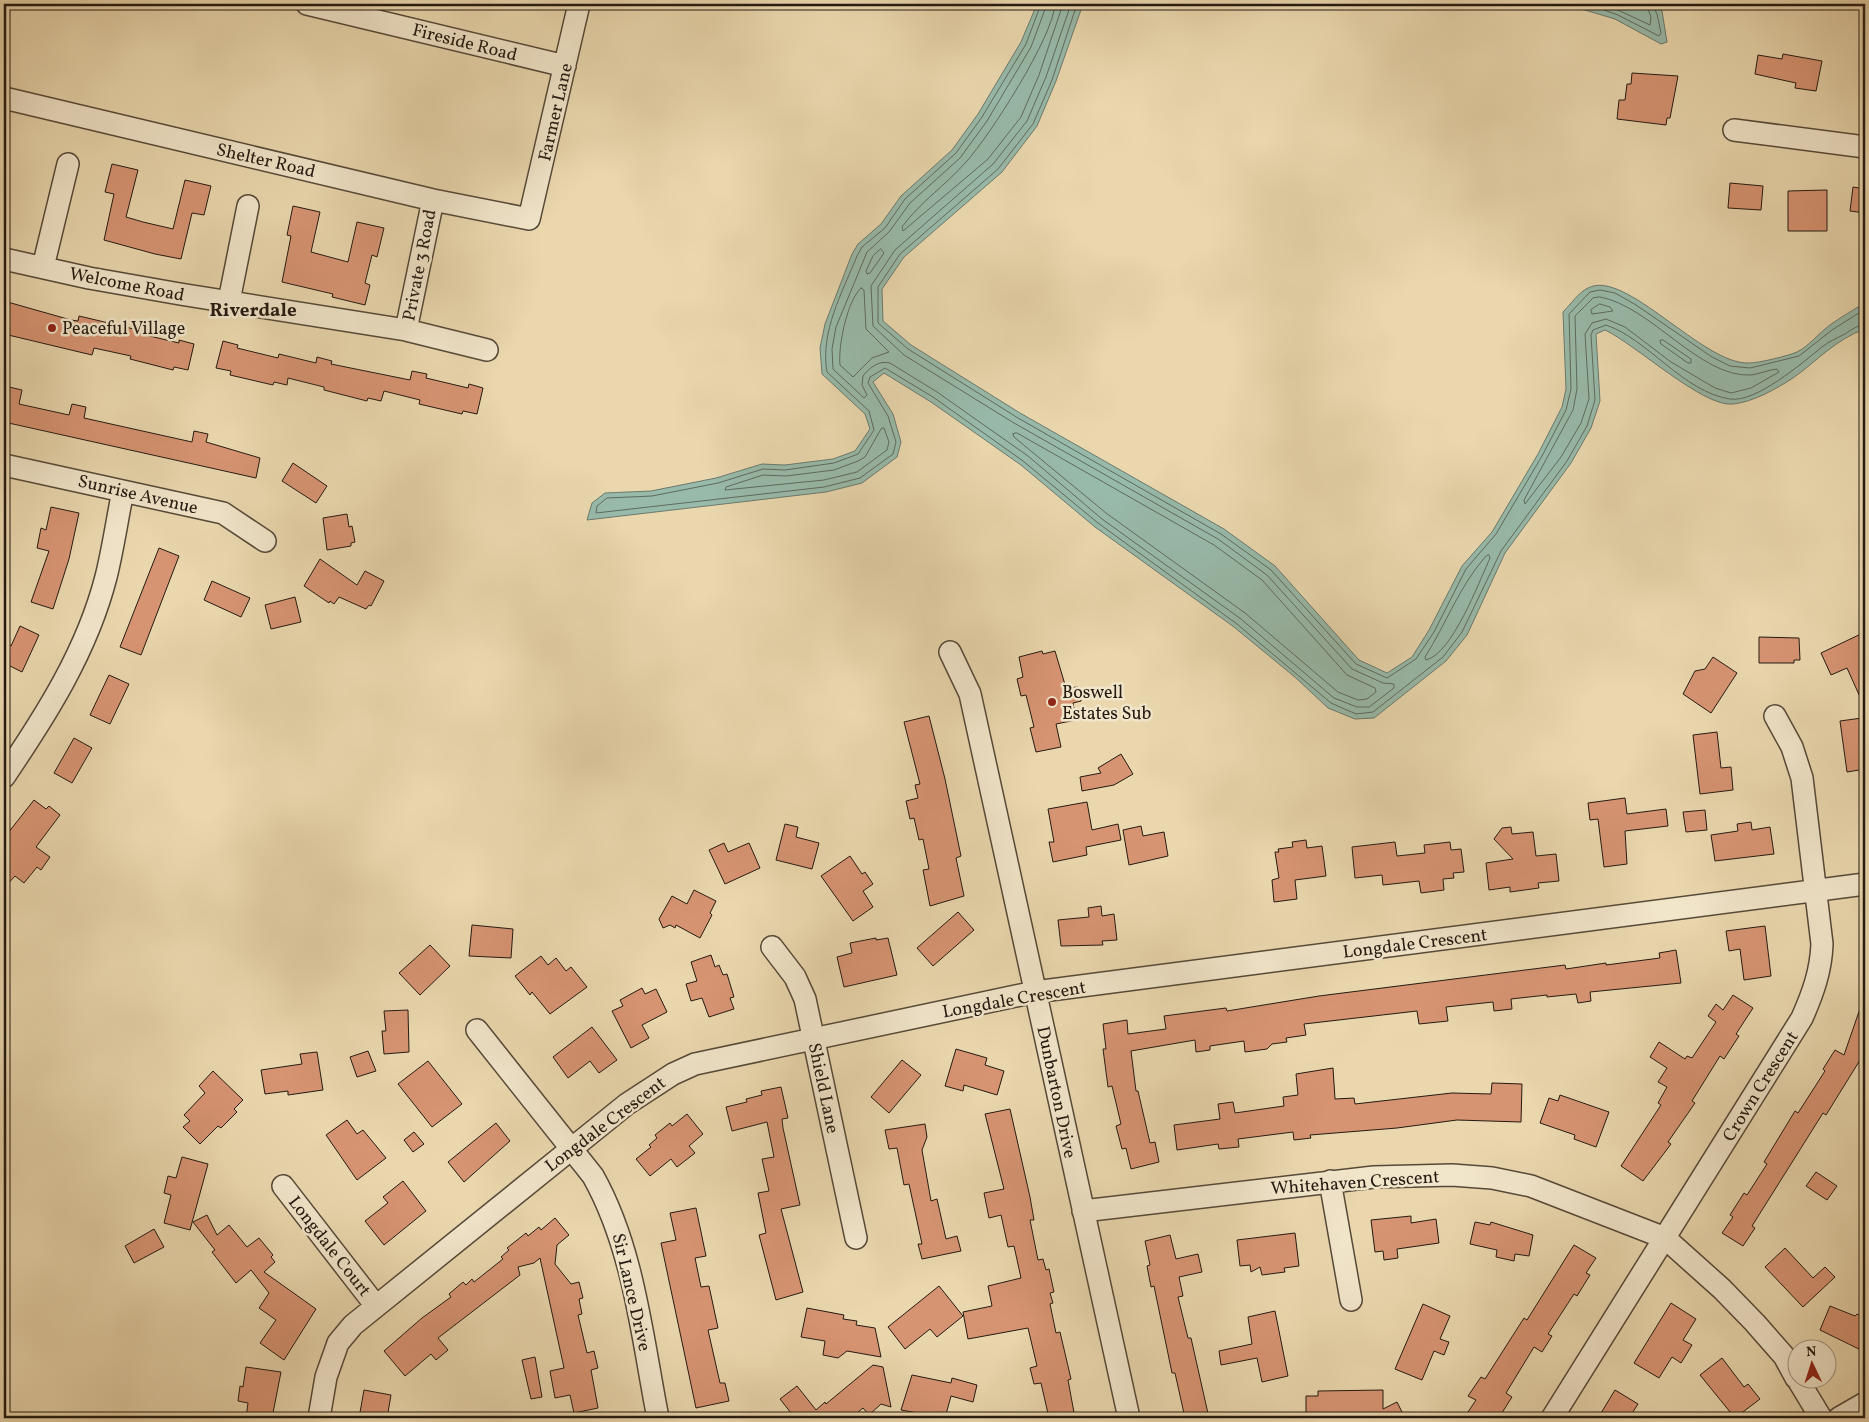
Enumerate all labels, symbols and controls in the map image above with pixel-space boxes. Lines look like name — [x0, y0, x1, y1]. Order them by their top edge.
street label: Fireside Road — [410, 18, 520, 69]
street label: Farmer Lane — [533, 61, 580, 164]
street label: Shelter Road — [214, 138, 318, 185]
street label: Private 3 Road — [397, 207, 444, 323]
street label: Welcome Road — [67, 262, 186, 309]
district label: Riverdale — [209, 298, 297, 324]
place label: Peaceful Village — [62, 317, 185, 342]
marker: Peaceful Village — [46, 322, 58, 334]
street label: Sunrise Avenue — [75, 470, 200, 521]
place label: Boswell Estates Sub — [1062, 681, 1152, 727]
marker: Boswell Estates Sub — [1046, 696, 1058, 708]
street label: Longdale Crescent — [1341, 923, 1489, 966]
street label: Longdale Crescent — [940, 976, 1088, 1025]
street label: Dunbarton Drive — [1029, 1024, 1082, 1161]
street label: Crown Crescent — [1717, 1027, 1805, 1147]
street label: Shield Lane — [801, 1041, 844, 1136]
street label: Longdale Crescent — [540, 1071, 671, 1179]
street label: Whitehaven Crescent — [1270, 1165, 1440, 1202]
street label: Longdale Court — [282, 1191, 376, 1303]
street label: Sir Lance Drive — [605, 1231, 656, 1354]
north arrow — [1786, 1340, 1836, 1390]
text: N — [1805, 1343, 1817, 1362]

